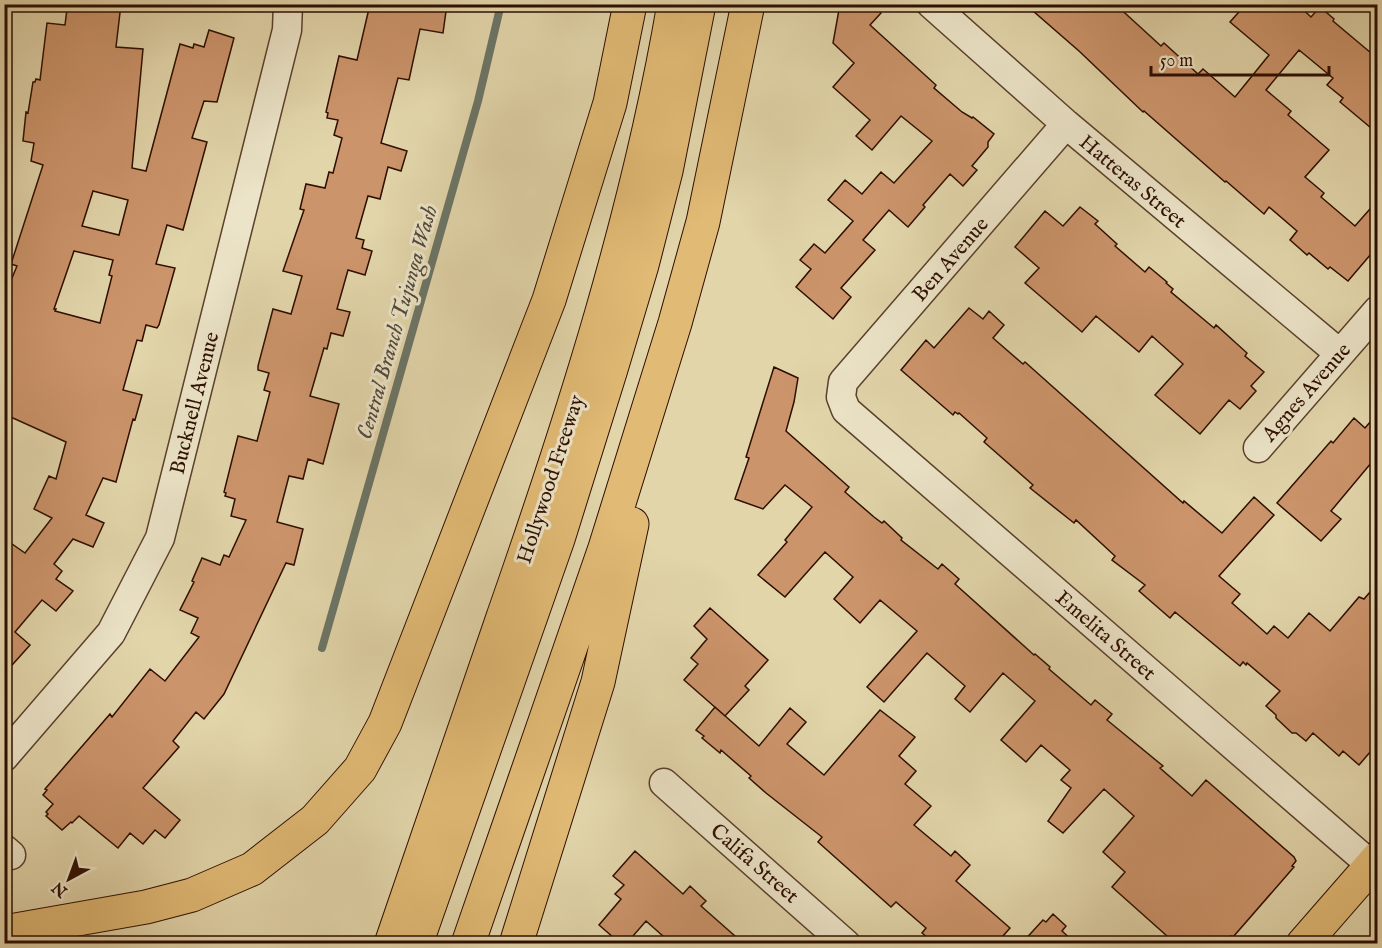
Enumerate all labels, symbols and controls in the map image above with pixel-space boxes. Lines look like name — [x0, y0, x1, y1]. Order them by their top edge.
scale bar — [1151, 39, 1330, 77]
text: 50 m — [1160, 50, 1193, 73]
street label: Hatteras Street — [1073, 129, 1191, 235]
water label: Central Branch Tujunga Wash — [351, 202, 445, 443]
street label: Ben Avenue — [907, 212, 995, 308]
street label: Bucknell Avenue — [165, 329, 226, 478]
street label: Agnes Avenue — [1256, 338, 1358, 449]
street label: Hollywood Freeway — [511, 391, 592, 567]
street label: Emelita Street — [1049, 585, 1161, 687]
street label: Califa Street — [704, 818, 804, 910]
north arrow — [39, 849, 99, 909]
text: N — [49, 877, 73, 902]

